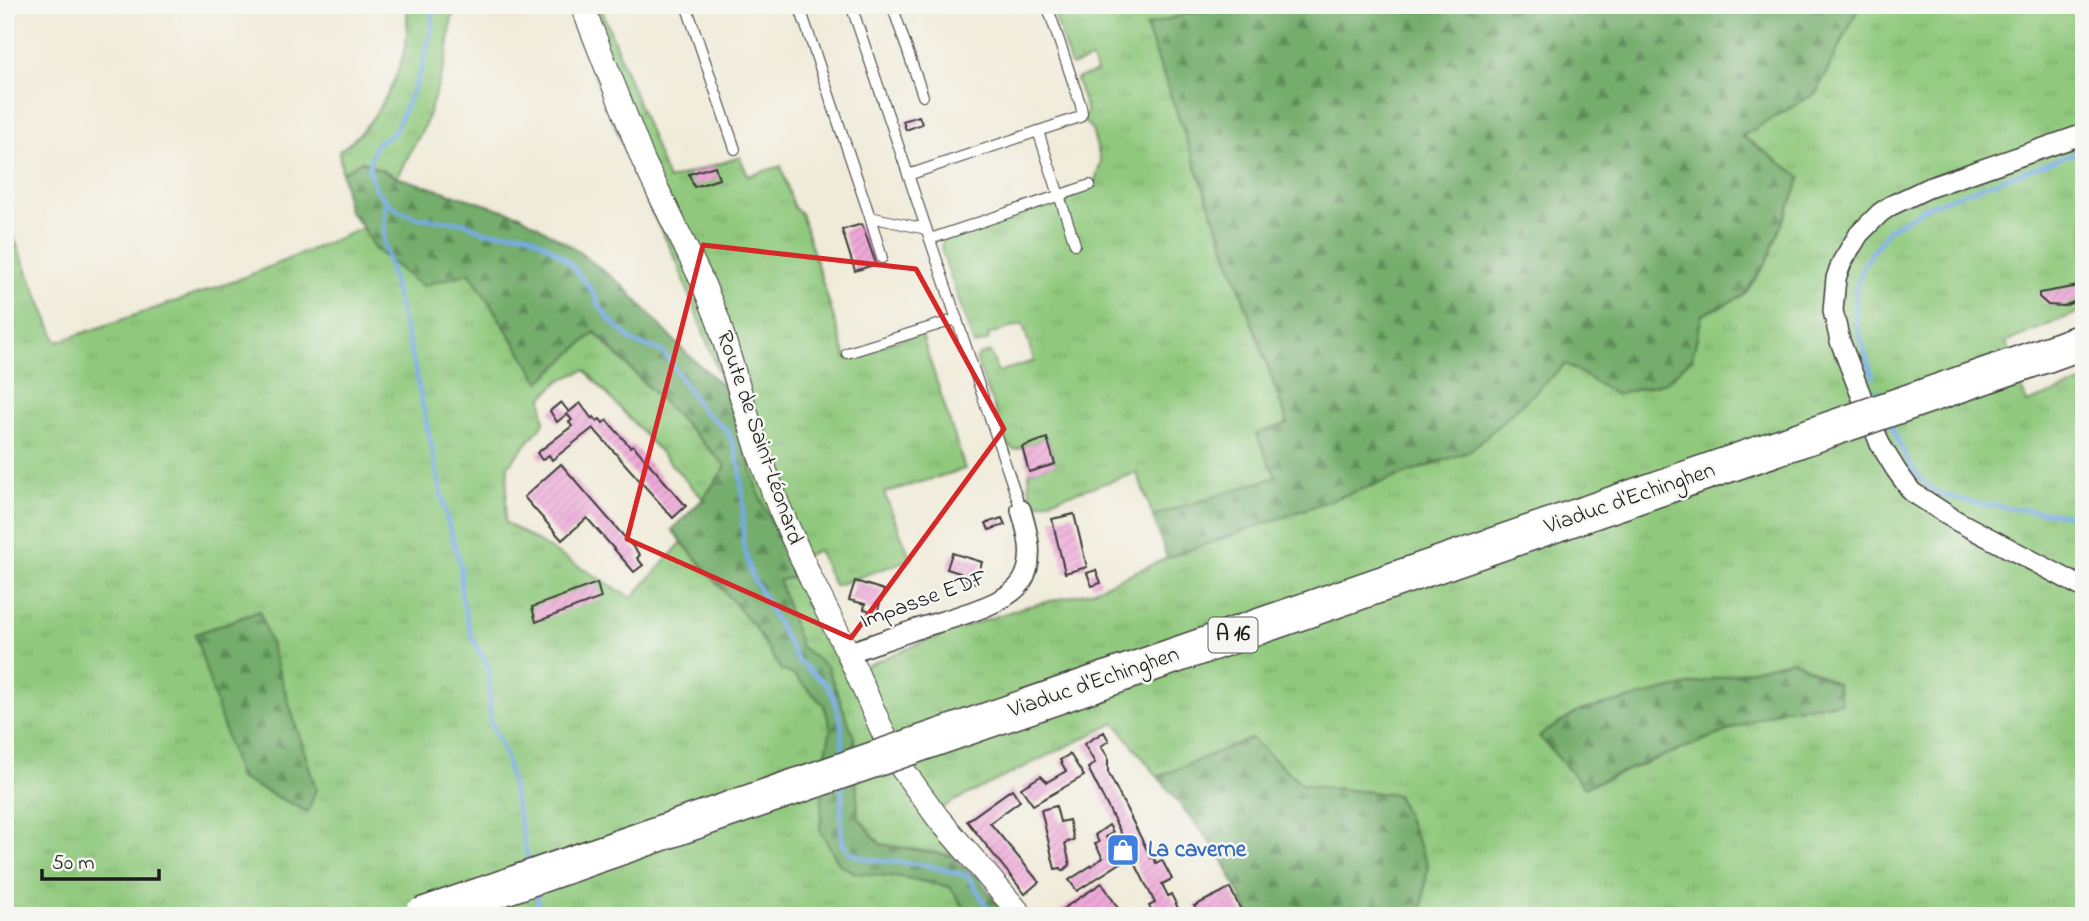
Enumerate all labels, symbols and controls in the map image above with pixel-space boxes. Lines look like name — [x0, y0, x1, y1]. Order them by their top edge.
street label: Route de Saint-Léonard — [707, 327, 811, 549]
street label: Viaduc d'Echinghen — [1539, 454, 1720, 545]
street label: Impasse EDF — [856, 562, 992, 638]
road number: A 16 — [1208, 618, 1258, 652]
street label: Viaduc d'Echinghen — [1003, 638, 1184, 729]
shop icon: La caverne — [1104, 831, 1142, 869]
place label: La caverne — [1148, 834, 1247, 867]
scale bar — [42, 837, 159, 881]
text: 50 m — [52, 849, 95, 879]

